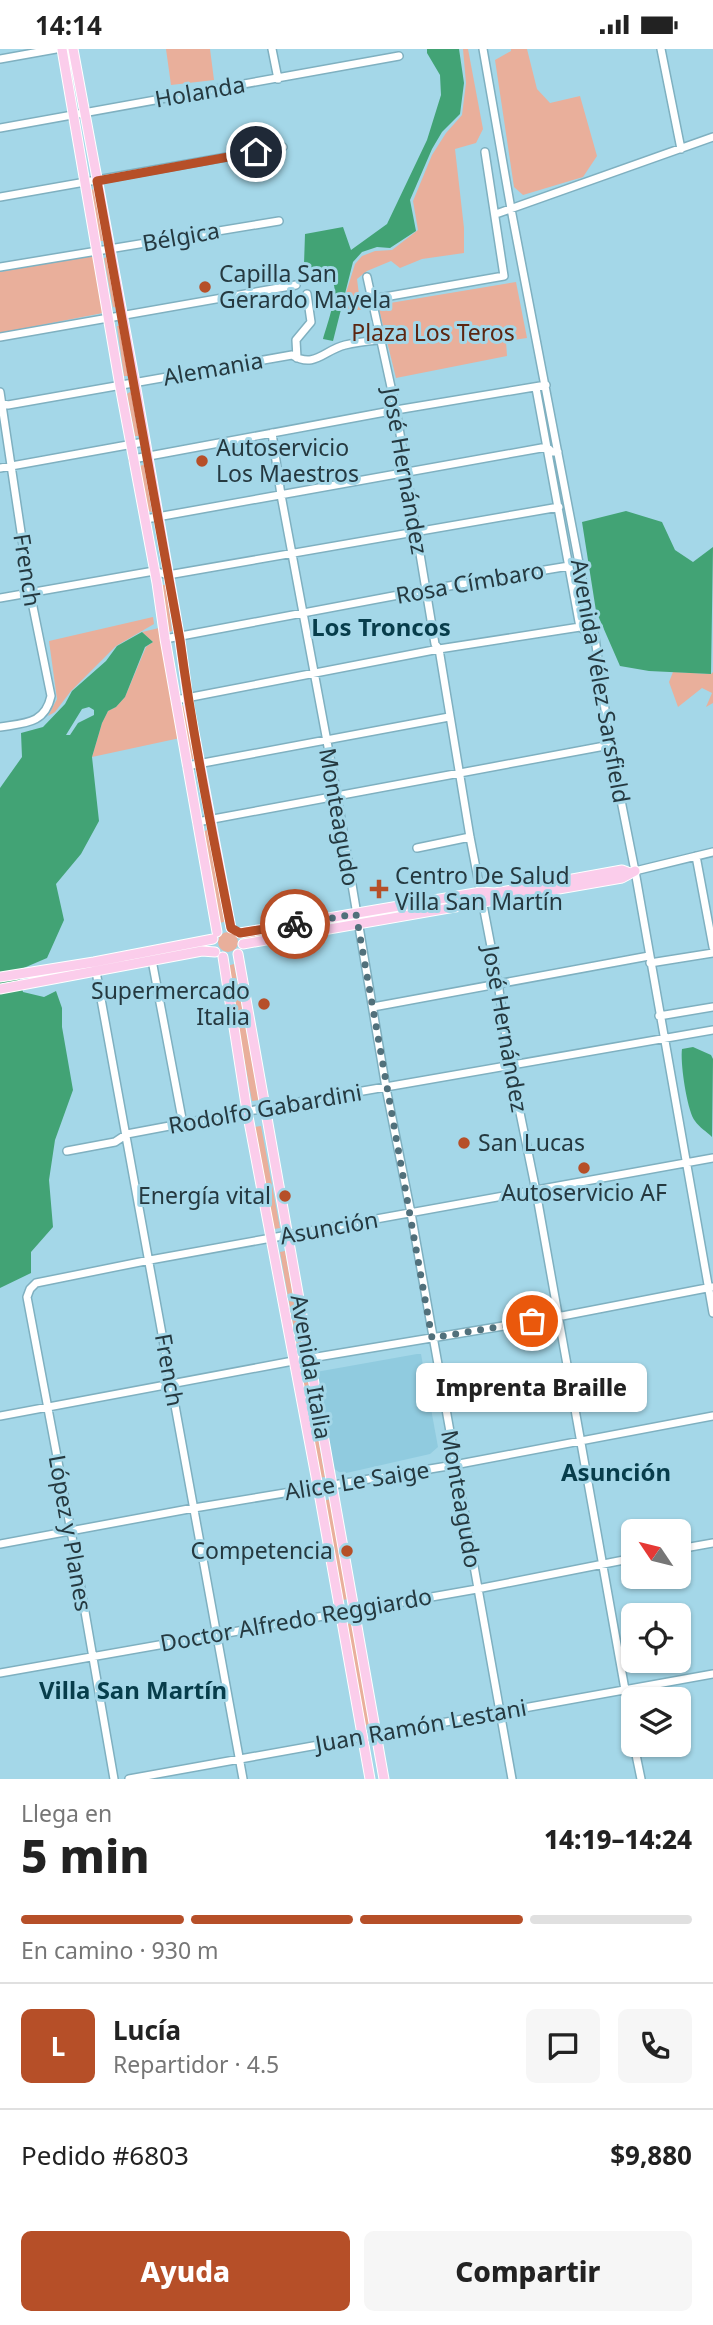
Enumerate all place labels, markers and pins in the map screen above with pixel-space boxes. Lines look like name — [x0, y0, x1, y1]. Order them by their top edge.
pin — [226, 122, 286, 182]
place label: Capilla San Gerardo Mayela — [219, 257, 391, 315]
marker: Capilla San Gerardo Mayela — [197, 279, 213, 295]
place label: Autoservicio Los Maestros — [216, 431, 359, 489]
marker: Autoservicio Los Maestros — [194, 453, 210, 469]
place label: Centro De Salud Villa San Martín — [395, 859, 570, 917]
marker: Centro De Salud Villa San Martín — [369, 879, 389, 899]
place label: Supermercado Italia — [91, 974, 250, 1032]
marker: Supermercado Italia — [256, 996, 272, 1012]
place label: San Lucas — [478, 1126, 585, 1158]
marker: San Lucas — [456, 1135, 472, 1151]
marker: Autoservicio AF — [576, 1160, 592, 1176]
place label: Autoservicio AF — [501, 1176, 667, 1208]
place label: Energía vital — [138, 1179, 271, 1211]
marker: Energía vital — [277, 1188, 293, 1204]
pin — [502, 1291, 562, 1351]
callout: Imprenta Braille — [416, 1363, 648, 1412]
place label: Competencia — [191, 1534, 333, 1566]
marker: Competencia — [339, 1543, 355, 1559]

